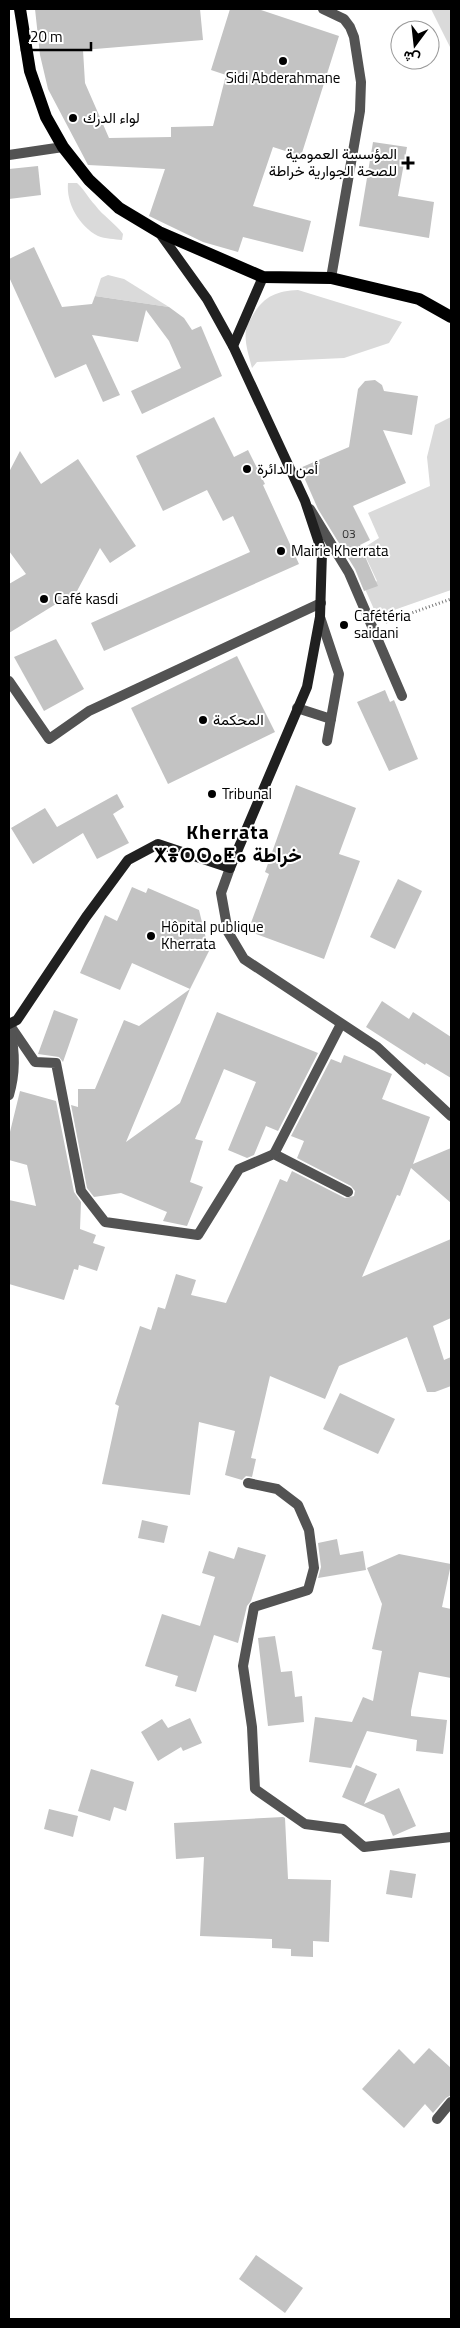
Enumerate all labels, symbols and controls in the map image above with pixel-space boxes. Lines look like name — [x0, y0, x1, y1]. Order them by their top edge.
scale bar — [22, 20, 91, 52]
north arrow — [390, 20, 440, 70]
text: 20 m — [30, 25, 63, 48]
text: ش — [400, 46, 422, 70]
marker: Sidi Abderahmane — [277, 55, 289, 67]
place label: Sidi Abderahmane — [226, 66, 340, 89]
place label: لواء الدرك — [83, 106, 140, 129]
marker: لواء الدرك — [67, 112, 79, 124]
place label: المؤسسة العمومية للصحة الجوارية خراطة — [269, 142, 397, 182]
marker: المؤسسة العمومية للصحة الجوارية خراطة — [401, 156, 415, 170]
place label: أمن الدائرة — [257, 457, 319, 480]
marker: أمن الدائرة — [241, 463, 253, 475]
house number: 03 — [342, 524, 356, 543]
place label: Mairie Kherrata — [291, 539, 389, 562]
marker: Mairie Kherrata — [275, 545, 287, 557]
place label: Café kasdi — [54, 587, 118, 610]
marker: Café kasdi — [38, 593, 50, 605]
place label: Cafétéria saidani — [354, 604, 411, 644]
marker: Cafétéria saidani — [338, 619, 350, 631]
place label: المحكمة — [213, 708, 264, 731]
marker: المحكمة — [197, 714, 209, 726]
place label: Tribunal — [222, 782, 272, 805]
marker: Tribunal — [206, 788, 218, 800]
district label: Kherrata ⵅⴻⵔⵔⴰⵟⴰ خراطة — [154, 816, 302, 870]
place label: Hôpital publique Kherrata — [161, 915, 264, 955]
marker: Hôpital publique Kherrata — [145, 930, 157, 942]

